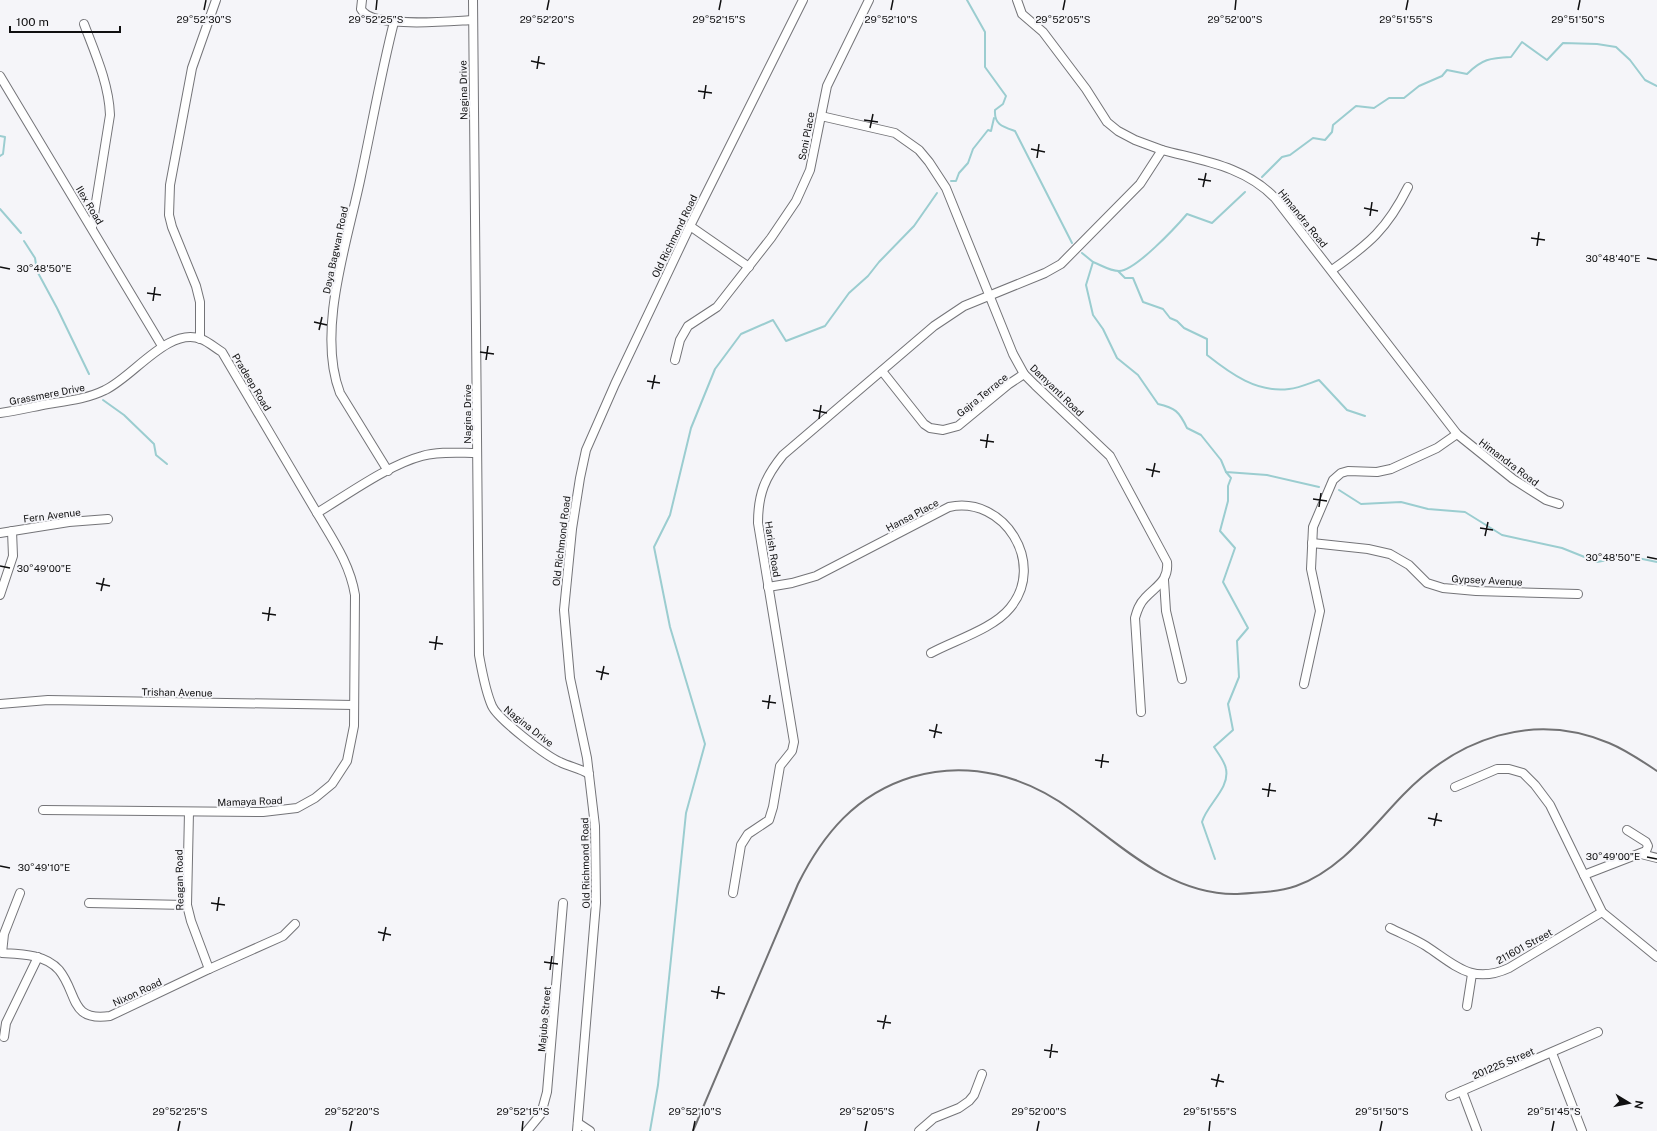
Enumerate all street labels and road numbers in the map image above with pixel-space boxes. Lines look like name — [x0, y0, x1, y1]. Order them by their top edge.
street label: Nagina Drive — [456, 60, 470, 120]
street label: Soni Place — [795, 110, 817, 161]
street label: Ilex Road — [74, 184, 106, 226]
street label: Himandra Road — [1276, 186, 1330, 250]
street label: Old Richmond Road — [649, 192, 699, 279]
street label: Daya Bagwan Road — [320, 205, 350, 295]
street label: Pradeep Road — [230, 351, 274, 413]
street label: Damyanti Road — [1028, 361, 1086, 419]
street label: Gajra Terrace — [954, 370, 1010, 419]
street label: Grassmere Drive — [8, 381, 86, 407]
street label: Nagina Drive — [461, 384, 473, 444]
street label: Himandra Road — [1477, 436, 1541, 488]
street label: Old Richmond Road — [550, 495, 572, 587]
street label: Hansa Place — [884, 496, 941, 534]
street label: Fern Avenue — [23, 505, 82, 524]
street label: Harish Road — [763, 520, 783, 578]
street label: Gypsey Avenue — [1451, 572, 1523, 588]
street label: Trishan Avenue — [141, 685, 213, 699]
street label: Nagina Drive — [502, 703, 556, 749]
street label: Mamaya Road — [217, 794, 283, 808]
street label: Old Richmond Road — [578, 817, 592, 909]
street label: Reagan Road — [172, 849, 186, 911]
street label: 211601 Street — [1494, 926, 1554, 966]
street label: Nixon Road — [110, 975, 164, 1009]
street label: Majuba Street — [535, 986, 553, 1052]
street label: 201225 Street — [1470, 1045, 1536, 1081]

